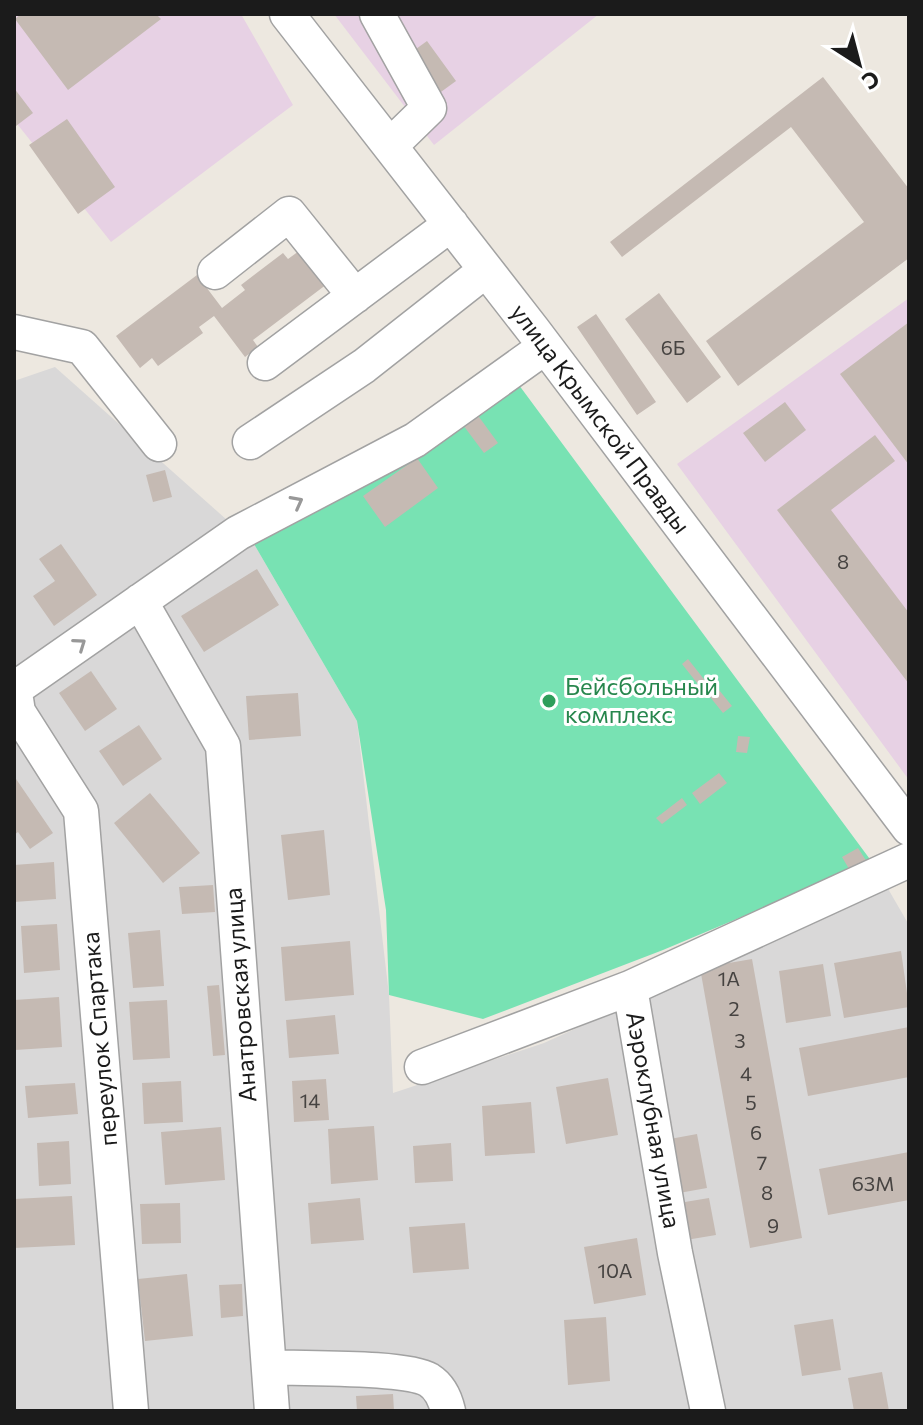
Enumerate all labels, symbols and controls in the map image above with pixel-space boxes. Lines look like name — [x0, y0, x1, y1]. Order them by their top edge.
north arrow — [819, 24, 899, 104]
text: С — [857, 65, 885, 96]
street label: улица Крымской Правды — [505, 297, 697, 539]
house number: 6Б — [661, 335, 685, 359]
one-way arrow — [289, 496, 304, 511]
house number: 8 — [837, 549, 849, 573]
one-way arrow — [71, 639, 85, 653]
place label: Бейсбольный комплекс — [565, 671, 718, 728]
marker: Бейсбольный комплекс — [540, 692, 558, 710]
street label: Анатровская улица — [218, 887, 261, 1103]
street label: переулок Спартака — [75, 931, 122, 1148]
house number: 1А — [718, 966, 740, 990]
house number: 2 — [728, 996, 740, 1020]
street label: Аэроклубная улица — [621, 1009, 688, 1230]
house number: 3 — [734, 1028, 746, 1052]
house number: 4 — [740, 1061, 752, 1085]
house number: 14 — [300, 1088, 320, 1112]
house number: 5 — [745, 1090, 757, 1114]
house number: 6 — [750, 1120, 762, 1144]
house number: 7 — [757, 1150, 767, 1174]
house number: 63М — [852, 1171, 894, 1195]
house number: 8 — [761, 1180, 773, 1204]
house number: 9 — [767, 1213, 779, 1237]
house number: 10А — [598, 1258, 633, 1282]

